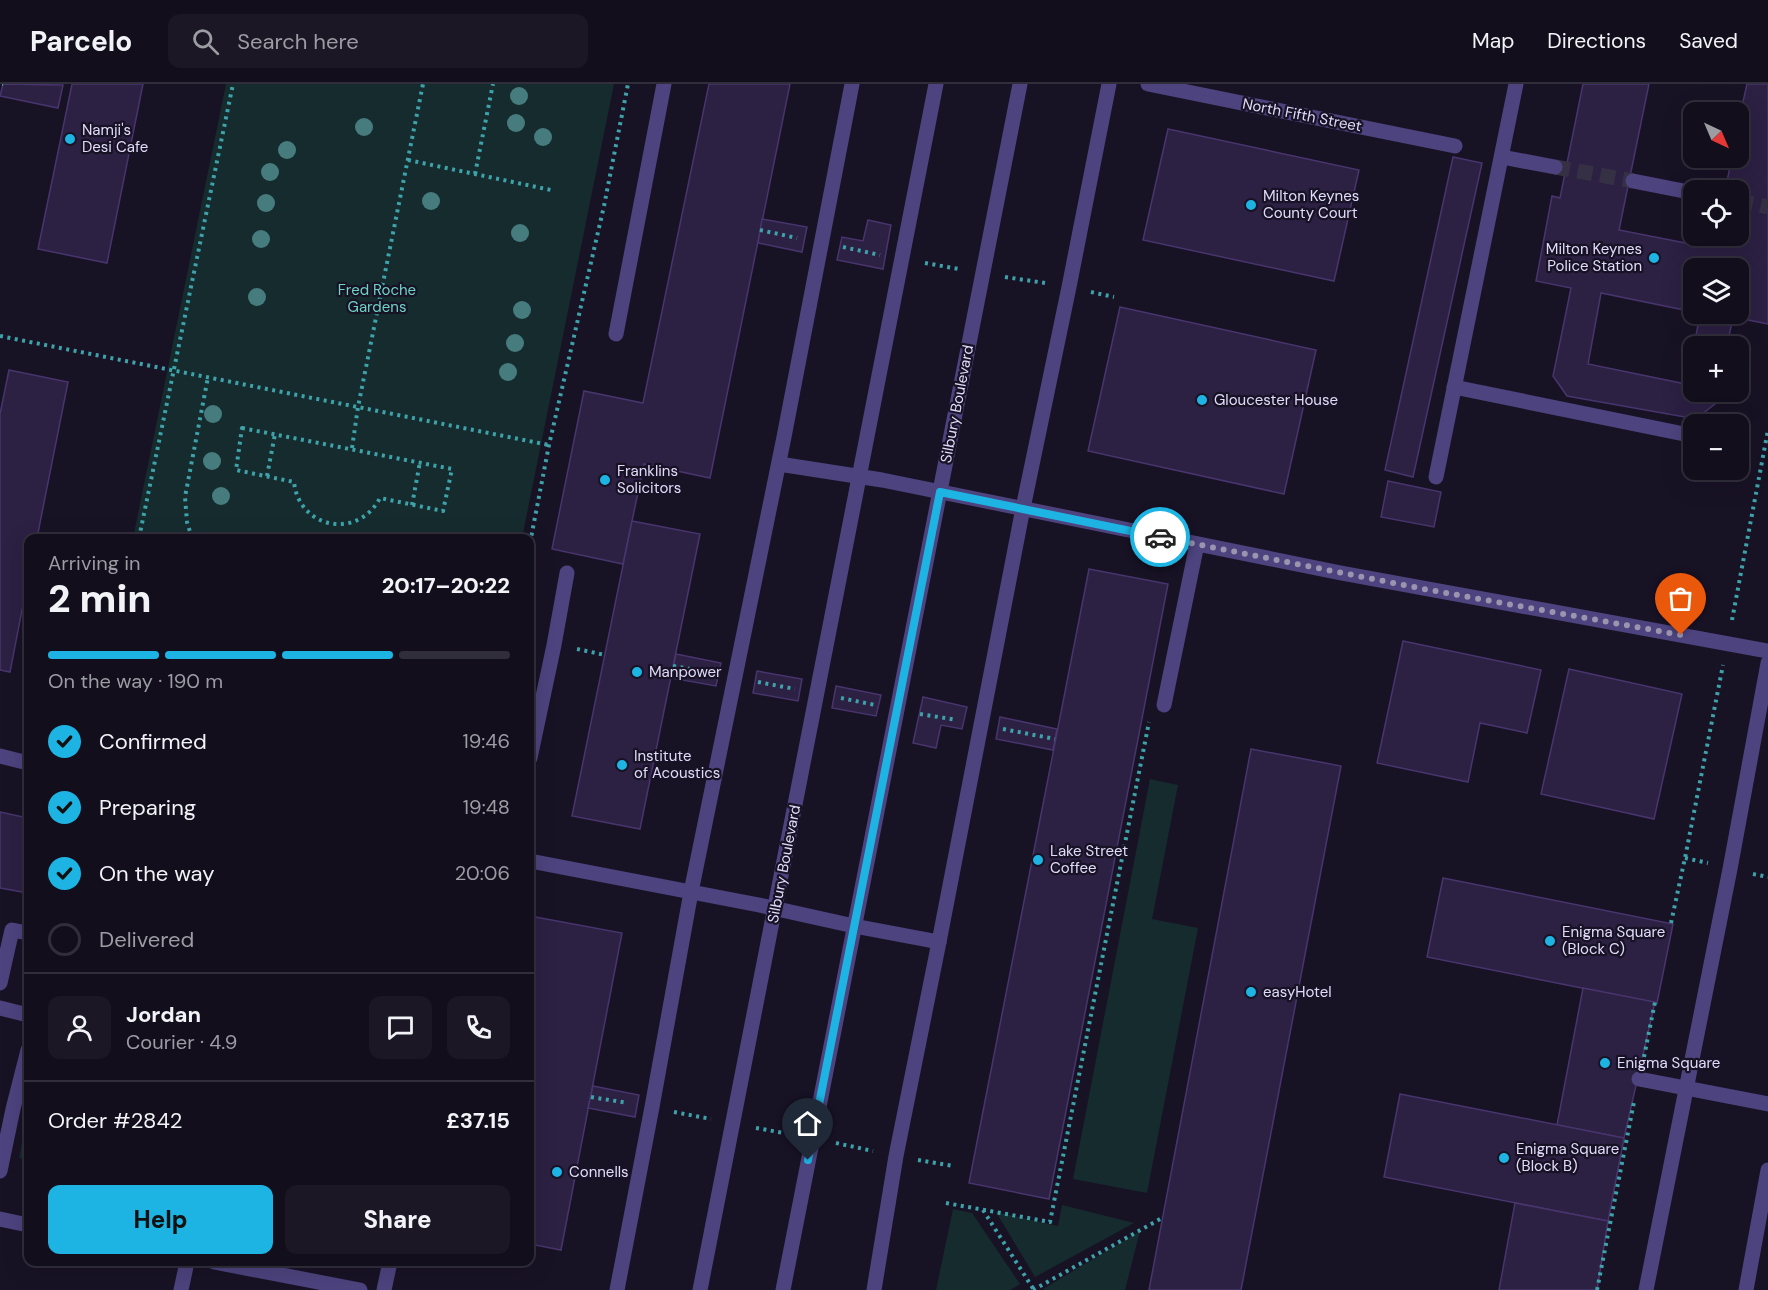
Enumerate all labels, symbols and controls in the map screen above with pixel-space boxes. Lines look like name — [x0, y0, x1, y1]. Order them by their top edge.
search box — [168, 14, 588, 68]
text: Parcelo — [30, 23, 132, 60]
icon: search — [189, 25, 222, 58]
text: Search here — [237, 27, 359, 56]
text: Map — [1472, 27, 1514, 55]
text: Directions — [1547, 27, 1646, 55]
text: Saved — [1679, 27, 1738, 55]
street label: North Fifth Street — [1241, 94, 1363, 136]
north arrow — [1683, 102, 1749, 168]
map controls — [1683, 102, 1749, 480]
place label: Namji's Desi Cafe — [82, 120, 148, 157]
marker: Namji's Desi Cafe — [63, 132, 77, 146]
button: locate — [1683, 180, 1749, 246]
place label: Milton Keynes County Court — [1263, 186, 1359, 223]
marker: Milton Keynes County Court — [1244, 198, 1258, 212]
place label: Milton Keynes Police Station — [1546, 239, 1642, 276]
marker: Milton Keynes Police Station — [1647, 251, 1661, 265]
button: layers — [1683, 258, 1749, 324]
park label: Fred Roche Gardens — [338, 280, 416, 317]
button: + — [1683, 336, 1749, 402]
street label: Silbury Boulevard — [936, 343, 978, 465]
place label: Gloucester House — [1214, 390, 1338, 410]
marker: Gloucester House — [1195, 393, 1209, 407]
button: − — [1683, 414, 1749, 480]
place label: Franklins Solicitors — [617, 461, 681, 498]
marker: Franklins Solicitors — [598, 473, 612, 487]
courier — [1130, 507, 1190, 567]
icon: car — [1144, 521, 1177, 554]
text: Arriving in — [48, 550, 140, 576]
text: 20:17–20:22 — [382, 571, 510, 600]
text: 2 min — [48, 573, 152, 624]
pin — [1655, 573, 1706, 635]
icon: bag — [1664, 582, 1697, 615]
place label: Manpower — [649, 662, 722, 682]
marker: Manpower — [630, 665, 644, 679]
text: On the way · 190 m — [48, 668, 223, 694]
icon: check — [48, 725, 81, 758]
text: Confirmed — [99, 727, 207, 756]
text: 19:46 — [462, 728, 510, 754]
place label: Institute of Acoustics — [634, 746, 720, 783]
marker: Institute of Acoustics — [615, 758, 629, 772]
icon: check — [48, 791, 81, 824]
text: Preparing — [99, 793, 196, 822]
text: 19:48 — [463, 794, 510, 820]
street label: Silbury Boulevard — [763, 803, 805, 925]
place label: Lake Street Coffee — [1050, 841, 1128, 878]
marker: Lake Street Coffee — [1031, 853, 1045, 867]
icon: check — [48, 857, 81, 890]
text: On the way — [99, 859, 214, 888]
text: 20:06 — [455, 860, 510, 886]
place label: Enigma Square (Block C) — [1562, 922, 1665, 959]
text: Delivered — [99, 925, 194, 954]
marker: Enigma Square (Block C) — [1543, 934, 1557, 948]
place label: easyHotel — [1263, 982, 1332, 1002]
marker: easyHotel — [1244, 985, 1258, 999]
button: person — [48, 996, 111, 1059]
button: chat — [369, 996, 432, 1059]
button: phone — [447, 996, 510, 1059]
text: Jordan — [126, 1000, 201, 1029]
text: Courier · 4.9 — [126, 1029, 237, 1055]
place label: Enigma Square — [1617, 1053, 1720, 1073]
marker: Enigma Square — [1598, 1056, 1612, 1070]
pin — [782, 1098, 833, 1160]
text: Order #2842 — [48, 1106, 182, 1135]
text: £37.15 — [446, 1106, 510, 1135]
icon: home — [791, 1107, 824, 1140]
place label: Enigma Square (Block B) — [1516, 1139, 1619, 1176]
marker: Enigma Square (Block B) — [1497, 1151, 1511, 1165]
place label: Connells — [569, 1162, 629, 1182]
marker: Connells — [550, 1165, 564, 1179]
button: Help — [48, 1185, 273, 1254]
button: Share — [285, 1185, 510, 1254]

